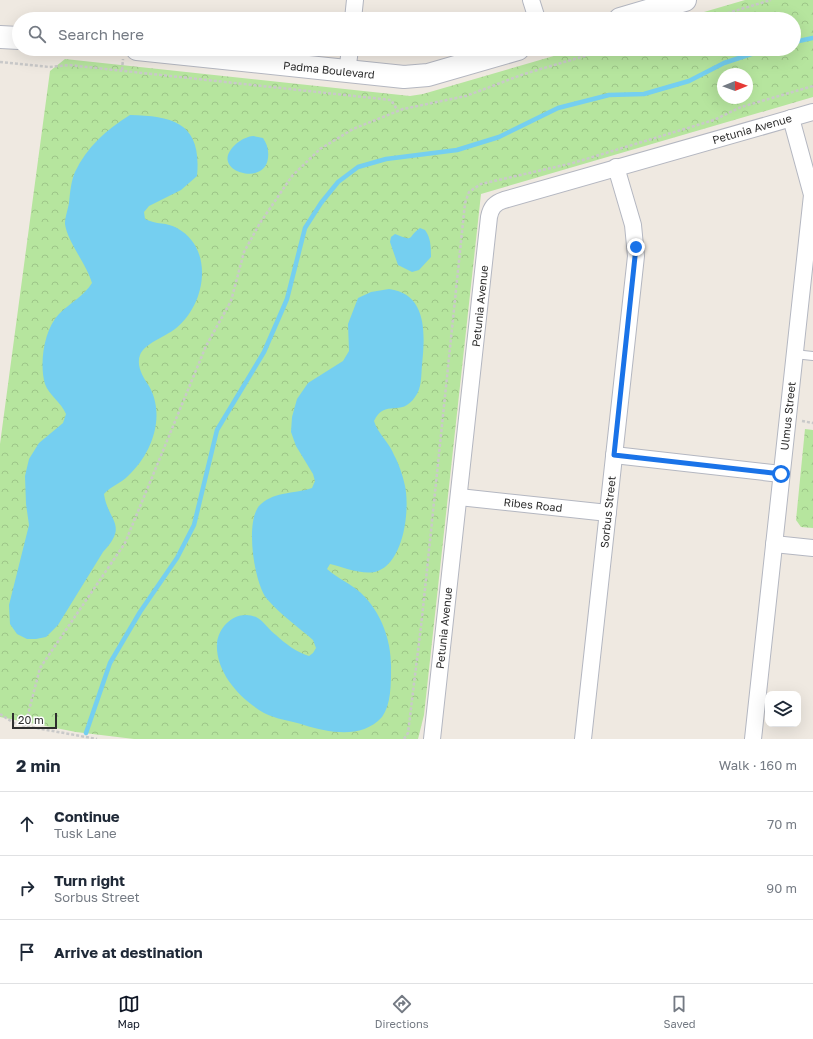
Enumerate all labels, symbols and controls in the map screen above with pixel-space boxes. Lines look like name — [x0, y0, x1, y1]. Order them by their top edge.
search box — [12, 12, 801, 56]
icon: search — [26, 23, 48, 45]
text: Search here — [58, 25, 144, 43]
street label: Padma Boulevard — [283, 58, 375, 81]
north arrow — [717, 68, 753, 104]
street label: Petunia Avenue — [711, 111, 793, 146]
route end — [627, 238, 645, 256]
street label: Petunia Avenue — [469, 264, 490, 347]
street label: Ulmus Street — [777, 381, 798, 451]
route start — [772, 465, 790, 483]
street label: Sorbus Street — [597, 475, 618, 549]
street label: Ribes Road — [503, 495, 563, 514]
street label: Petunia Avenue — [433, 586, 454, 669]
map controls — [765, 691, 801, 727]
button: layers — [765, 691, 801, 727]
scale bar — [12, 711, 57, 730]
text: 20 m — [18, 713, 44, 726]
text: 2 min — [16, 755, 60, 776]
text: Walk · 160 m — [719, 757, 797, 773]
text: Continue — [54, 807, 120, 825]
icon: ahead — [16, 813, 38, 835]
text: 70 m — [767, 816, 797, 832]
text: Tusk Lane — [54, 825, 117, 841]
text: Turn right — [54, 871, 125, 889]
icon: right — [16, 877, 38, 899]
text: 90 m — [766, 880, 797, 896]
text: Sorbus Street — [54, 889, 140, 905]
icon: arrive — [16, 941, 38, 963]
text: Arrive at destination — [54, 943, 203, 961]
tab: Map — [117, 993, 140, 1030]
tab: Directions — [375, 993, 429, 1030]
tab: Saved — [663, 993, 696, 1030]

